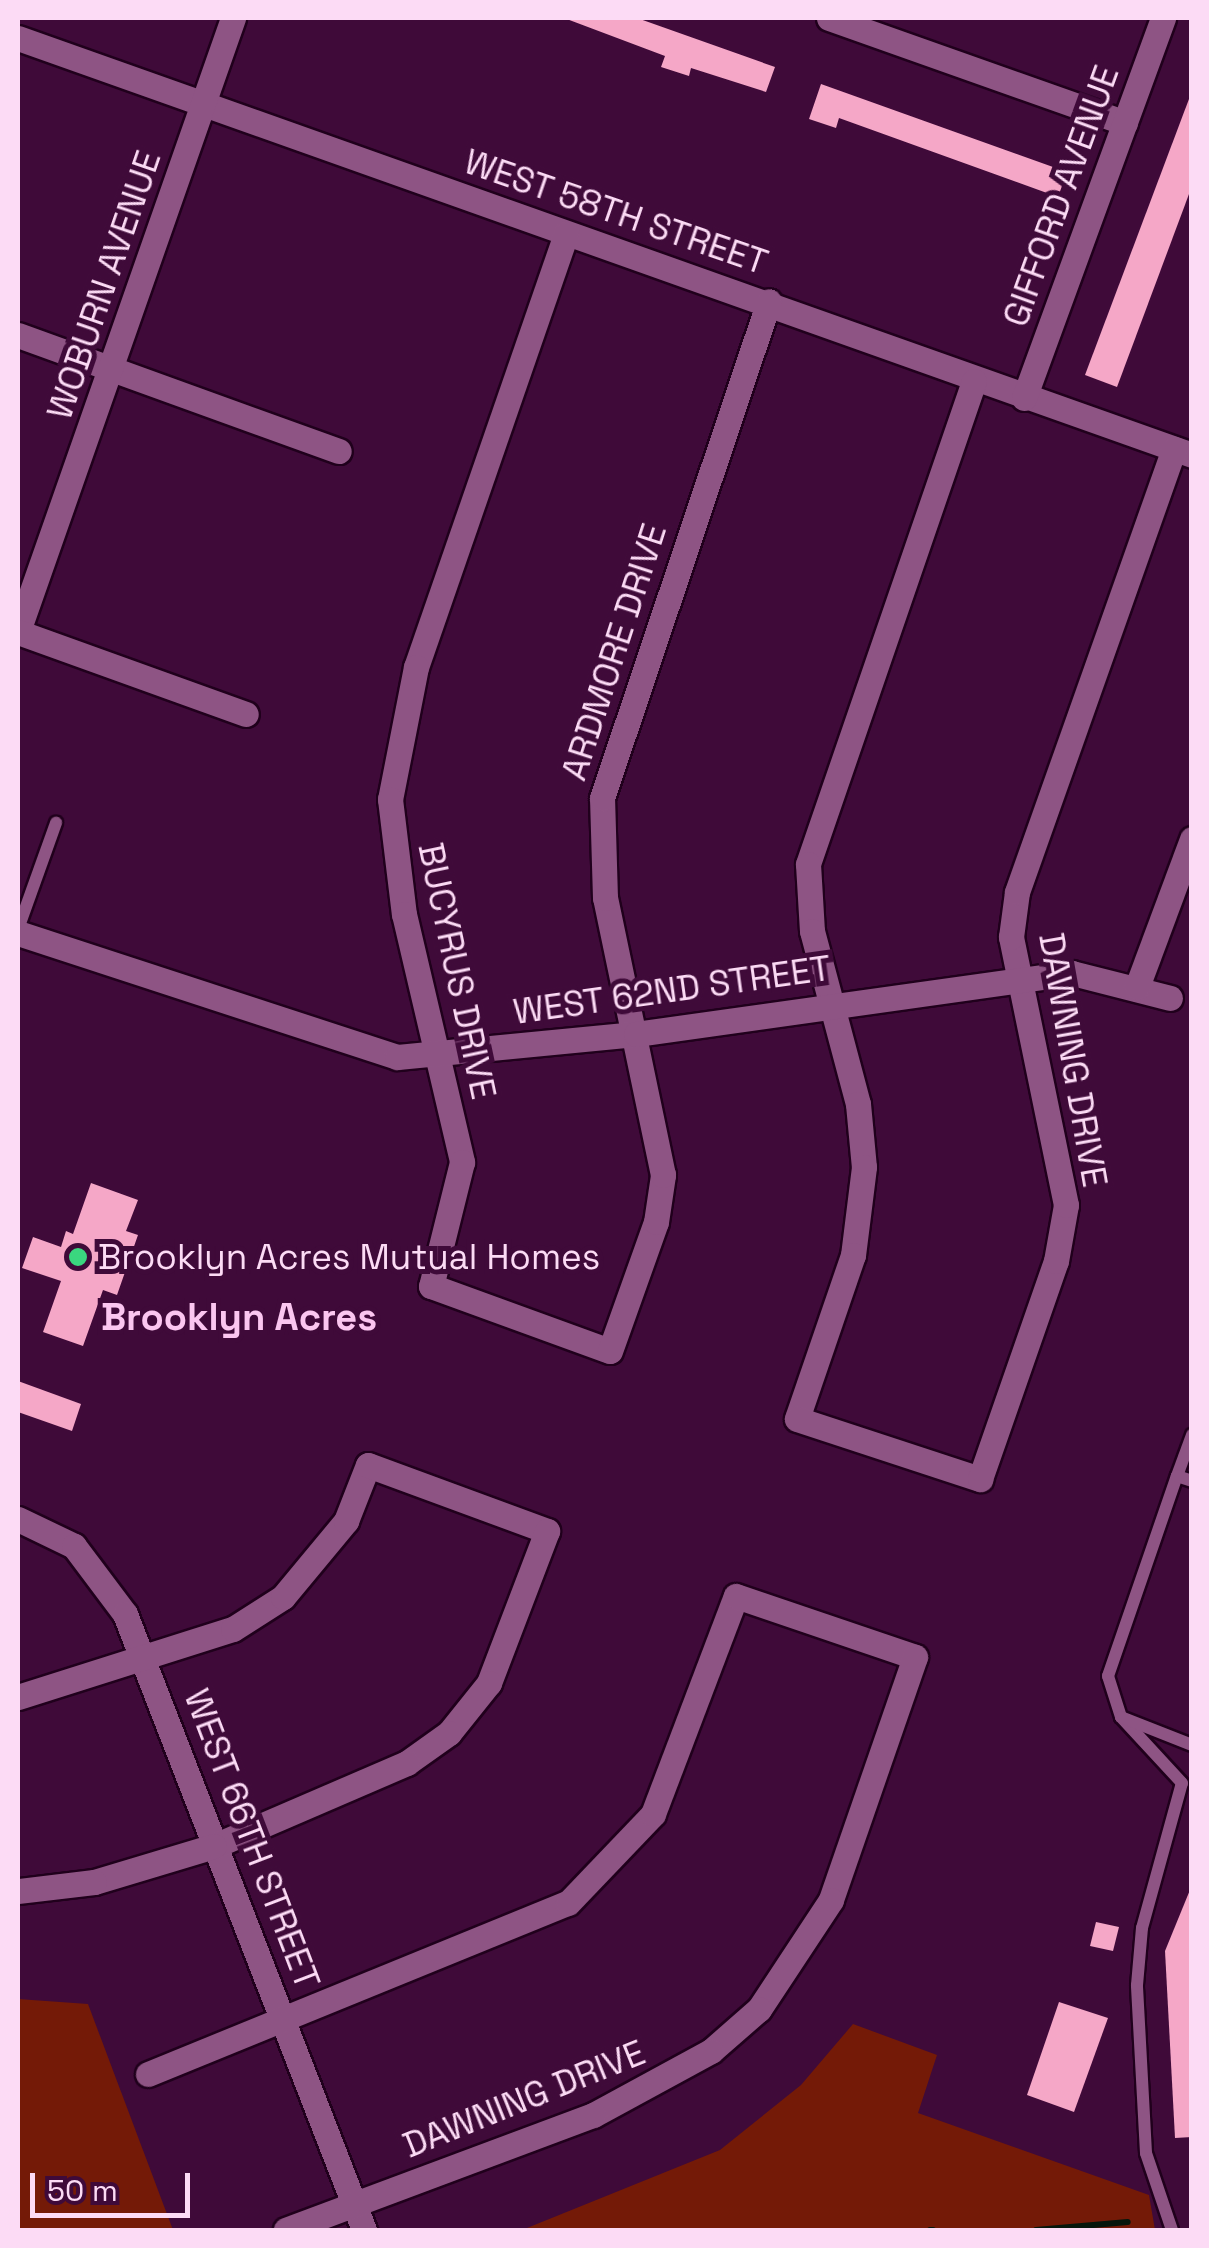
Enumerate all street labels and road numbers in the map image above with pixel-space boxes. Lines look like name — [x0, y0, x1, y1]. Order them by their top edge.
street label: GIFFORD AVENUE — [994, 60, 1128, 332]
street label: WEST 58TH STREET — [459, 140, 773, 284]
street label: WOBURN AVENUE — [38, 145, 170, 425]
street label: ARDMORE DRIVE — [553, 519, 675, 785]
street label: BUCYRUS DRIVE — [409, 839, 505, 1103]
street label: DAWNING DRIVE — [1030, 930, 1116, 1190]
street label: WEST 62ND STREET — [510, 947, 834, 1033]
street label: WEST 66TH STREET — [175, 1683, 329, 1995]
street label: DAWNING DRIVE — [397, 2031, 651, 2167]

